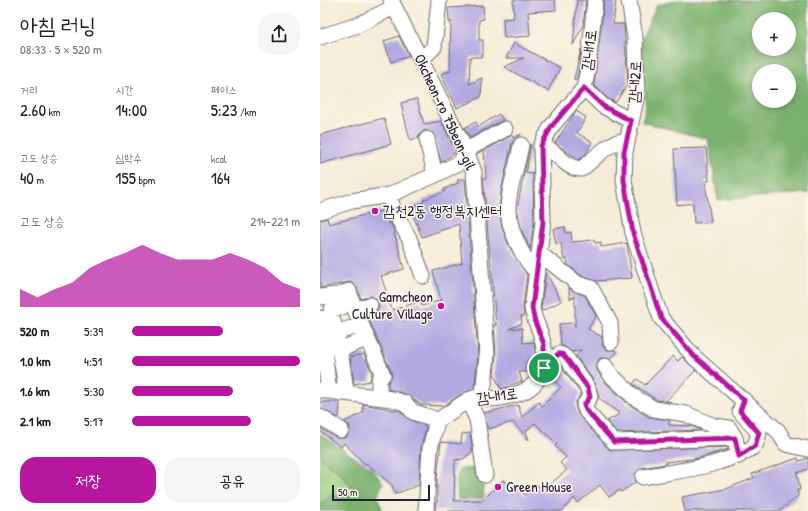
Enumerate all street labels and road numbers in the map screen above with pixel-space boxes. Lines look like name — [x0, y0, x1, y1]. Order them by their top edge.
street label: 감내1로 — [576, 28, 601, 72]
street label: Okcheon-ro 75beon-gil — [409, 50, 482, 173]
street label: 감내2로 — [623, 60, 646, 104]
street label: 감내1로 — [475, 382, 519, 409]

